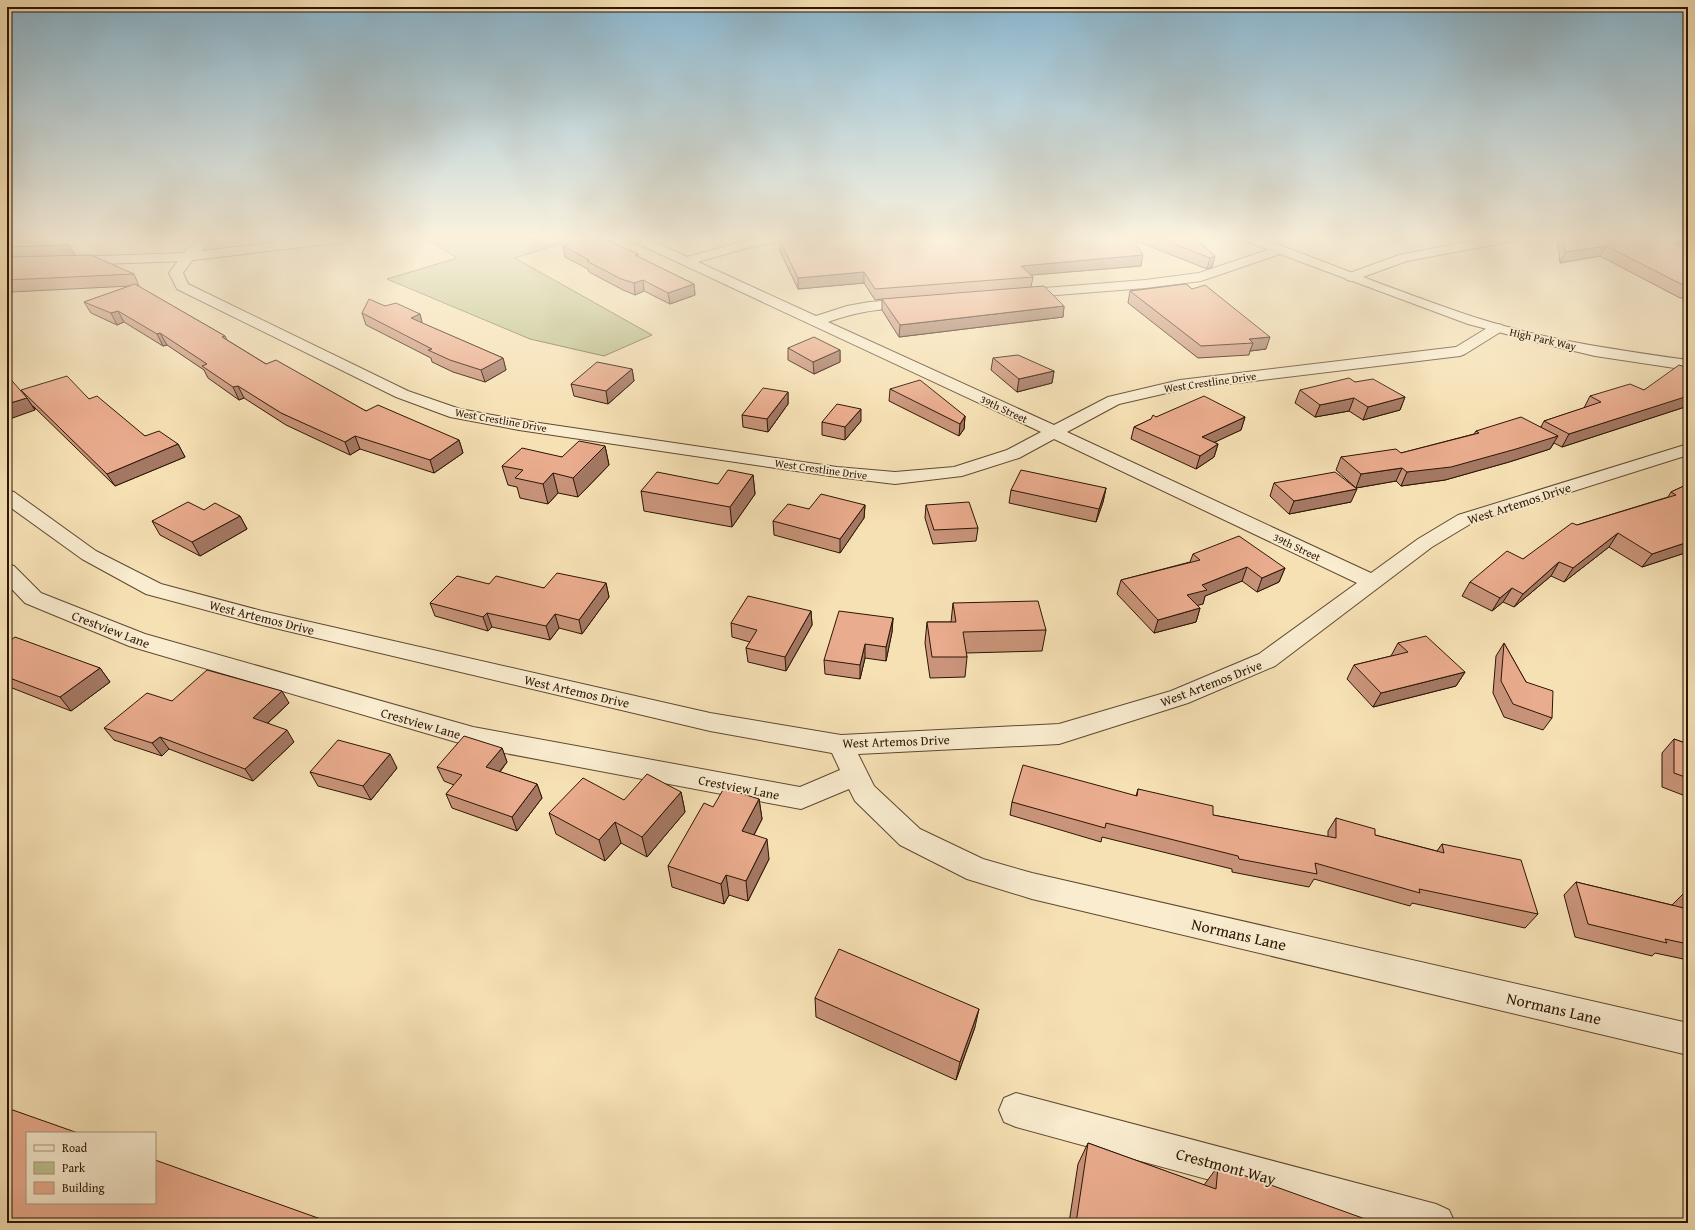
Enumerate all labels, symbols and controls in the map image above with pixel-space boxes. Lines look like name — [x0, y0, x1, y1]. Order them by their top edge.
street label: High Park Way — [1508, 324, 1578, 355]
street label: West Crestline Drive — [1163, 368, 1257, 396]
street label: 39th Street — [978, 391, 1031, 427]
street label: West Crestline Drive — [454, 404, 548, 436]
street label: West Crestline Drive — [774, 455, 868, 483]
street label: West Artemos Drive — [1465, 478, 1573, 529]
street label: 39th Street — [1271, 529, 1324, 565]
street label: West Artemos Drive — [207, 595, 316, 640]
street label: Crestview Lane — [69, 606, 153, 653]
street label: West Artemos Drive — [1158, 655, 1265, 712]
street label: West Artemos Drive — [522, 670, 631, 713]
street label: Crestview Lane — [379, 703, 463, 744]
street label: West Artemos Drive — [842, 730, 950, 753]
street label: Crestview Lane — [697, 770, 781, 805]
street label: Normans Lane — [1189, 911, 1289, 957]
street label: Normans Lane — [1504, 985, 1604, 1031]
legend — [26, 1132, 156, 1204]
text: Road — [62, 1139, 88, 1156]
street label: Crestmont Way — [1173, 1141, 1279, 1191]
text: Park — [62, 1159, 86, 1176]
text: Building — [62, 1179, 105, 1196]

